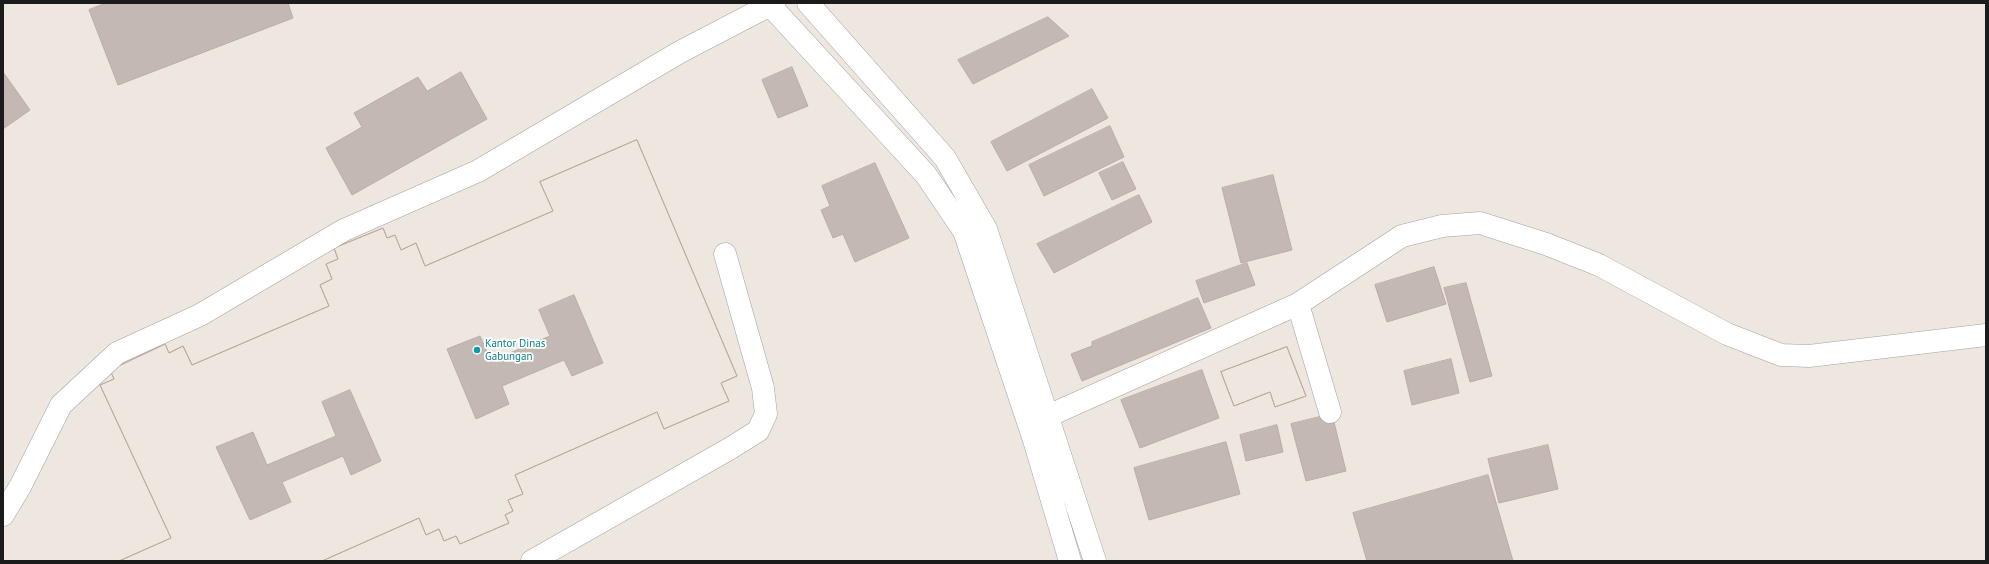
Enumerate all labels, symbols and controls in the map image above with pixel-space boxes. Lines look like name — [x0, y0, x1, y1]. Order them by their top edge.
place label: Kantor Dinas Gabungan — [485, 337, 545, 363]
marker: Kantor Dinas Gabungan — [472, 345, 482, 355]

